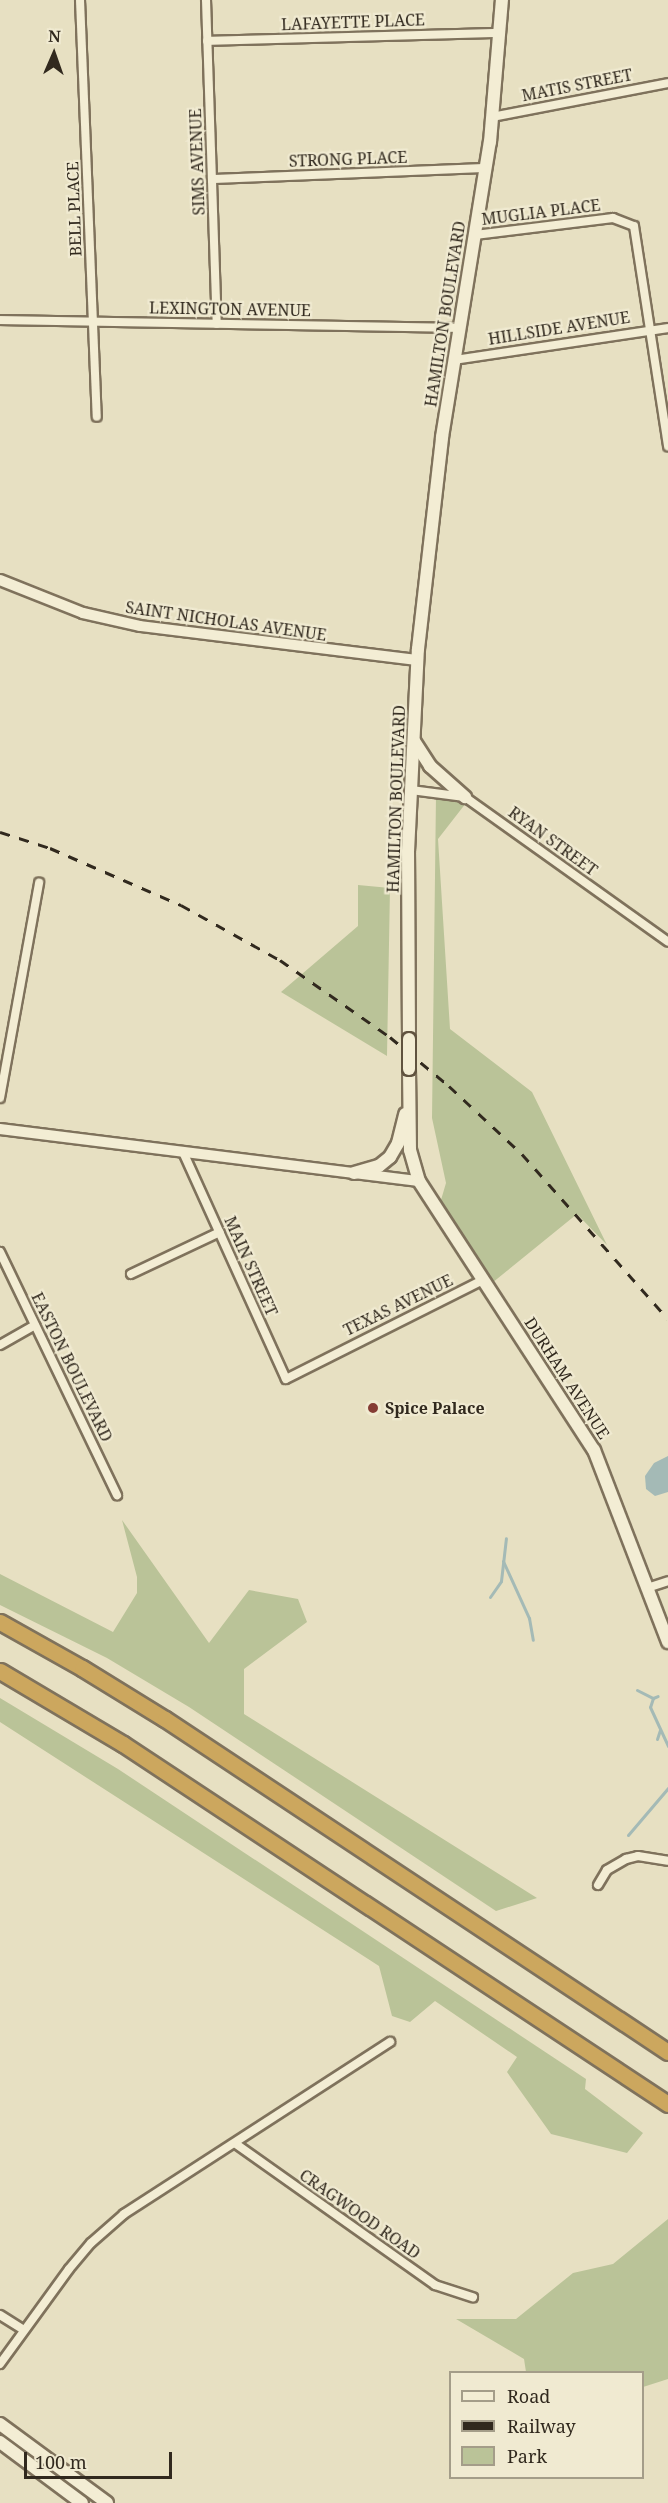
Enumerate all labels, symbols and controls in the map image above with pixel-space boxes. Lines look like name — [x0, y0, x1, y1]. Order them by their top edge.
street label: LAFAYETTE PLACE — [281, 10, 425, 34]
north arrow — [24, 24, 84, 84]
text: N — [48, 25, 61, 47]
street label: MATIS STREET — [520, 65, 634, 105]
street label: SIMS AVENUE — [186, 108, 208, 216]
street label: STRONG PLACE — [288, 147, 408, 171]
street label: BELL PLACE — [63, 161, 85, 257]
street label: MUGLIA PLACE — [480, 195, 602, 229]
street label: HAMILTON BOULEVARD — [421, 220, 469, 408]
street label: LEXINGTON AVENUE — [149, 298, 311, 320]
street label: HILLSIDE AVENUE — [487, 307, 631, 349]
street label: SAINT NICHOLAS AVENUE — [124, 597, 328, 645]
street label: HAMILTON BOULEVARD — [383, 705, 409, 893]
street label: RYAN STREET — [505, 802, 601, 880]
street label: MAIN STREET — [220, 1213, 282, 1319]
street label: TEXAS AVENUE — [340, 1270, 456, 1340]
street label: EASTON BOULEVARD — [27, 1289, 117, 1445]
street label: DURHAM AVENUE — [521, 1314, 613, 1442]
place label: Spice Palace — [385, 1398, 485, 1418]
marker: Spice Palace — [366, 1401, 380, 1415]
street label: CRAGWOOD ROAD — [296, 2165, 424, 2263]
legend — [449, 2371, 644, 2479]
text: Road — [507, 2384, 550, 2408]
text: Railway — [507, 2414, 576, 2438]
scale bar — [27, 2440, 176, 2478]
text: Park — [507, 2444, 547, 2468]
text: 100 m — [35, 2450, 87, 2474]

